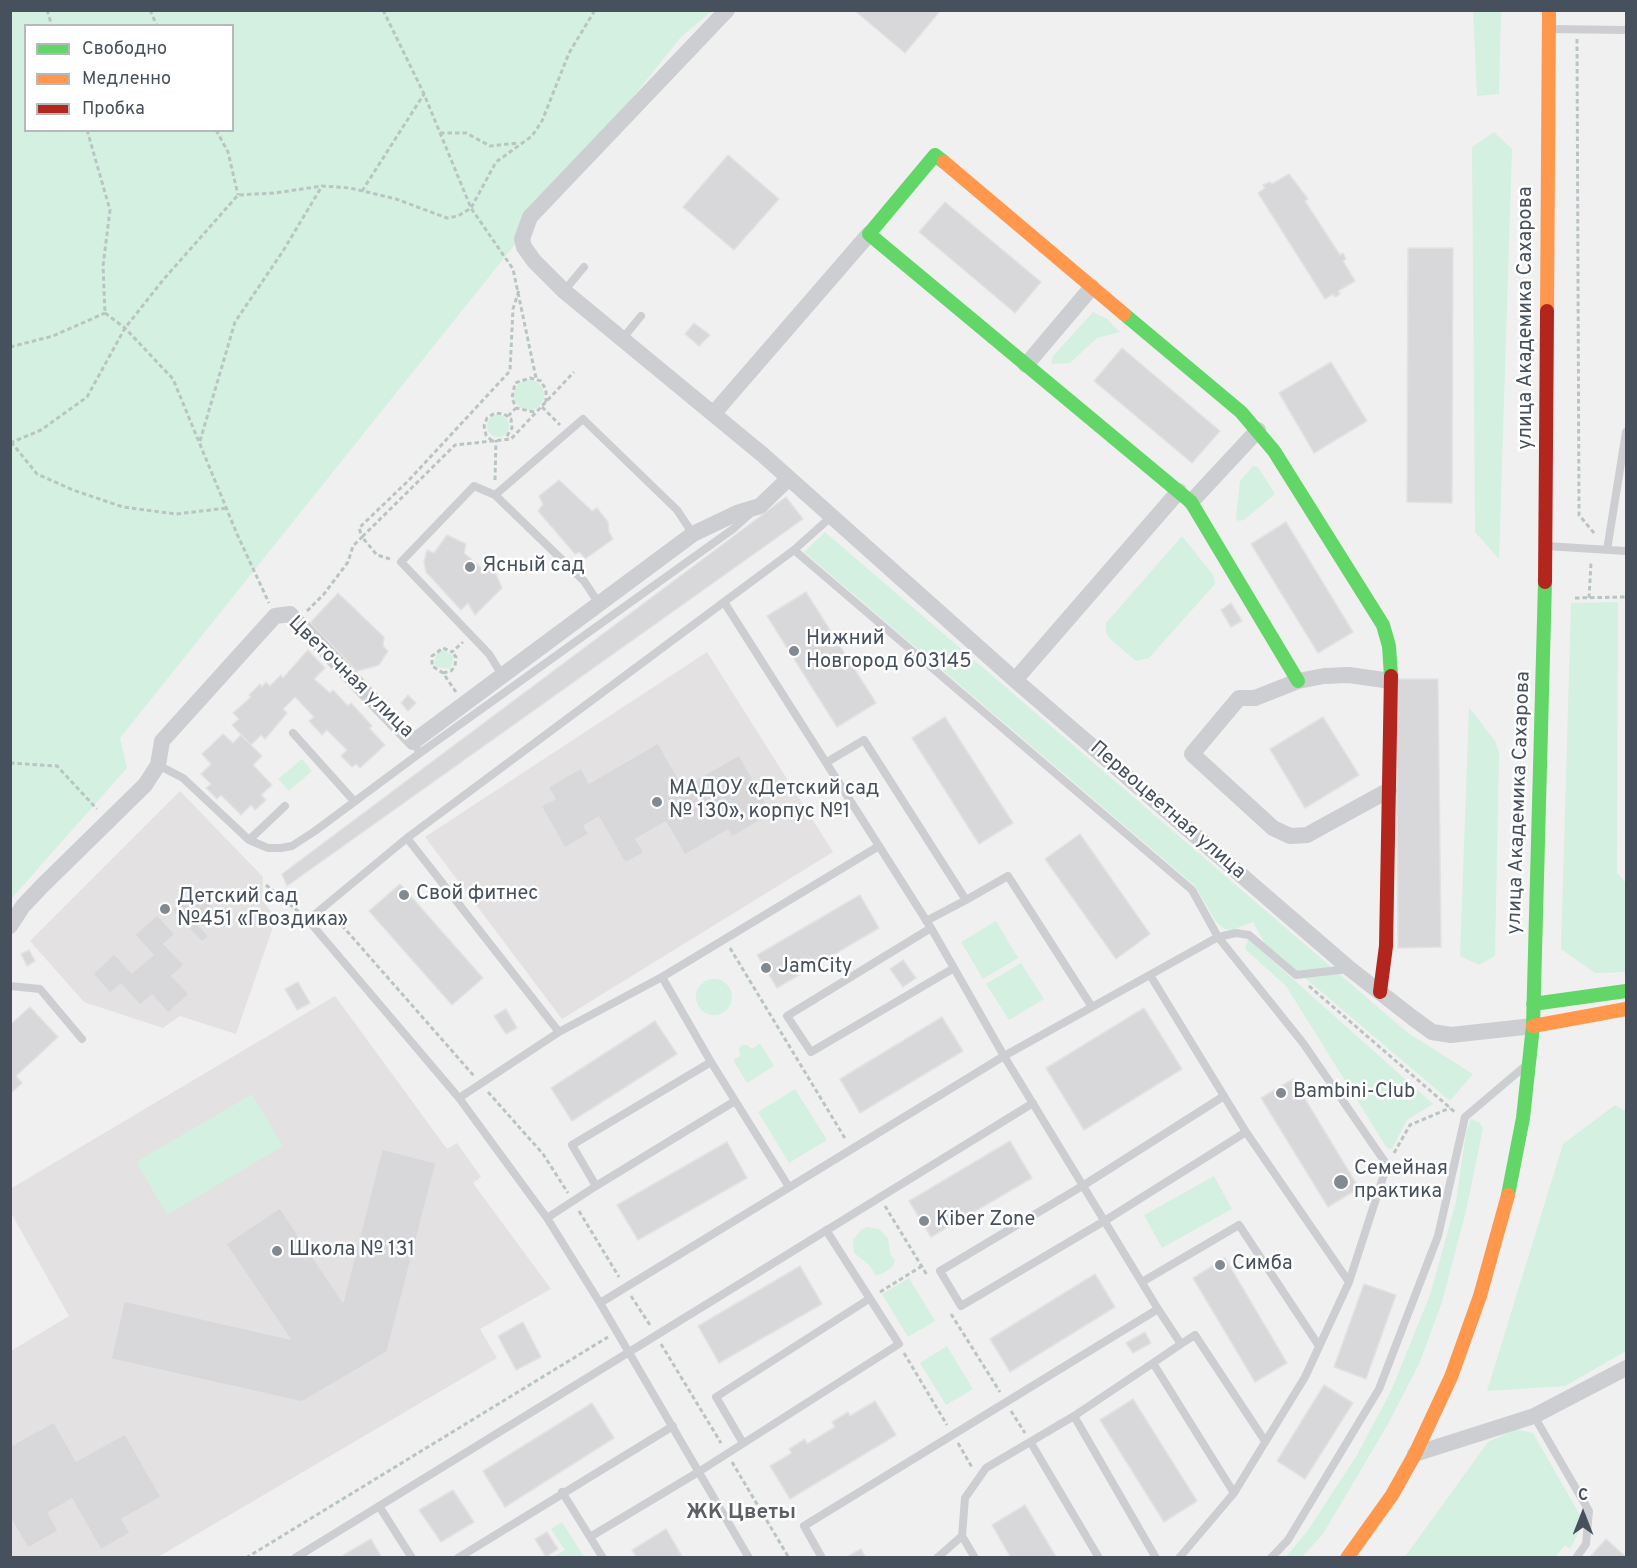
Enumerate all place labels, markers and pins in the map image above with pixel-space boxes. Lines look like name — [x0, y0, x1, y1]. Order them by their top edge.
place label: Ясный сад — [482, 555, 585, 579]
marker: Ясный сад — [463, 560, 477, 574]
place label: Нижний Новгород 603145 — [806, 628, 972, 675]
marker: Нижний Новгород 603145 — [787, 644, 801, 658]
place label: МАДОУ «Детский сад № 130», корпус №1 — [669, 778, 879, 825]
marker: МАДОУ «Детский сад № 130», корпус №1 — [650, 795, 664, 809]
place label: Свой фитнес — [416, 883, 538, 907]
place label: Детский сад №451 «Гвоздика» — [177, 886, 348, 933]
marker: Свой фитнес — [397, 888, 411, 902]
marker: Детский сад №451 «Гвоздика» — [158, 902, 172, 916]
place label: JamCity — [778, 956, 852, 980]
marker: JamCity — [759, 961, 773, 975]
place label: Bambini-Club — [1293, 1081, 1415, 1105]
marker: Bambini-Club — [1274, 1086, 1288, 1100]
place label: Семейная практика — [1354, 1158, 1448, 1205]
marker: Семейная практика — [1332, 1173, 1350, 1191]
place label: Kiber Zone — [936, 1209, 1035, 1233]
marker: Kiber Zone — [917, 1214, 931, 1228]
place label: Школа № 131 — [289, 1239, 415, 1263]
marker: Школа № 131 — [270, 1244, 284, 1258]
place label: Симба — [1232, 1253, 1292, 1277]
marker: Симба — [1213, 1258, 1227, 1272]

